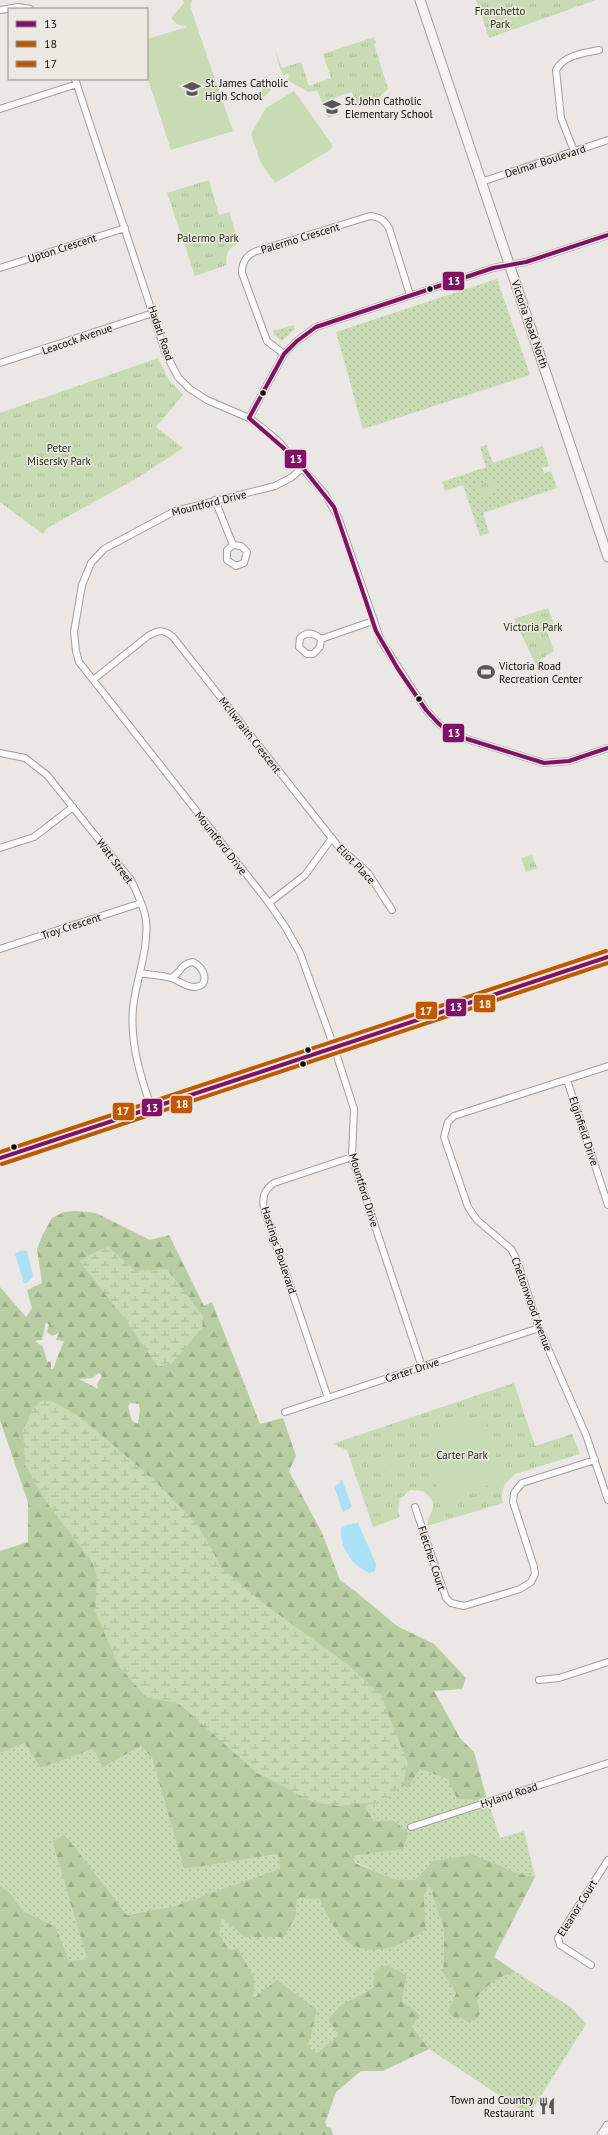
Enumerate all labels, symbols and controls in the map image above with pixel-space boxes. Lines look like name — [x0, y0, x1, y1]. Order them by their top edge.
park label: Franchetto Park — [475, 4, 525, 31]
legend — [8, 8, 148, 80]
text: 13 — [44, 16, 57, 31]
text: 18 — [44, 36, 57, 51]
text: 17 — [44, 56, 57, 71]
place label: St. James Catholic High School — [205, 76, 288, 103]
school or university icon: St. James Catholic High School — [182, 79, 202, 99]
place label: St. John Catholic Elementary School — [345, 94, 433, 121]
school or university icon: St. John Catholic Elementary School — [322, 97, 342, 117]
street label: Delmar Boulevard — [503, 141, 587, 181]
street label: Palermo Crescent — [259, 219, 341, 257]
street label: Upton Crescent — [26, 230, 98, 266]
park label: Palermo Park — [177, 231, 240, 245]
line badge: 13 — [442, 271, 465, 291]
text: 13 — [448, 274, 460, 288]
street label: Victoria Road North — [508, 277, 552, 370]
unlabelled marker — [425, 284, 435, 294]
street label: Hadati Road — [145, 304, 177, 362]
street label: Leacock Avenue — [40, 320, 114, 358]
unlabelled marker — [258, 388, 268, 398]
park label: Peter Misersky Park — [27, 441, 91, 468]
line badge: 13 — [284, 449, 307, 469]
text: 13 — [290, 452, 302, 466]
street label: Mountford Drive — [170, 487, 248, 519]
park label: Victoria Park — [503, 620, 563, 634]
place label: Victoria Road Recreation Center — [498, 659, 582, 686]
sports icon: Victoria Road Recreation Center — [476, 662, 496, 682]
street label: McIlwraith Crescent — [216, 694, 284, 776]
unlabelled marker — [414, 694, 424, 704]
line badge: 13 — [442, 723, 465, 743]
text: 13 — [448, 726, 460, 740]
street label: Mountford Drive — [192, 808, 250, 878]
street label: Watt Street — [94, 836, 137, 886]
street label: Eliot Place — [334, 841, 379, 887]
street label: Troy Crescent — [39, 910, 103, 942]
line badge: 18 — [473, 994, 496, 1013]
text: 18 — [479, 997, 491, 1011]
line badge: 13 — [445, 998, 467, 1017]
text: 13 — [450, 1000, 462, 1014]
line badge: 17 — [415, 1001, 438, 1020]
text: 17 — [420, 1004, 432, 1018]
unlabelled marker — [303, 1045, 313, 1055]
unlabelled marker — [298, 1059, 308, 1069]
street label: Elginfield Drive — [566, 1094, 602, 1168]
line badge: 18 — [170, 1095, 193, 1114]
text: 18 — [176, 1097, 188, 1111]
line badge: 13 — [141, 1098, 163, 1117]
text: 13 — [146, 1101, 158, 1115]
line badge: 17 — [112, 1102, 135, 1121]
text: 17 — [117, 1104, 129, 1118]
unlabelled marker — [9, 1142, 19, 1152]
street label: Mountford Drive — [346, 1151, 382, 1229]
street label: Hastings Boulevard — [258, 1205, 300, 1295]
street label: Cheltonwood Avenue — [508, 1255, 556, 1353]
street label: Carter Drive — [383, 1355, 441, 1385]
park label: Carter Park — [436, 1448, 489, 1462]
street label: Fletcher Court — [415, 1524, 449, 1592]
street label: Hyland Road — [479, 1779, 539, 1811]
street label: Eleanor Court — [554, 1877, 600, 1939]
place label: Town and Country Restaurant — [450, 2093, 535, 2120]
restaurant icon: Town and Country Restaurant — [537, 2096, 557, 2116]

